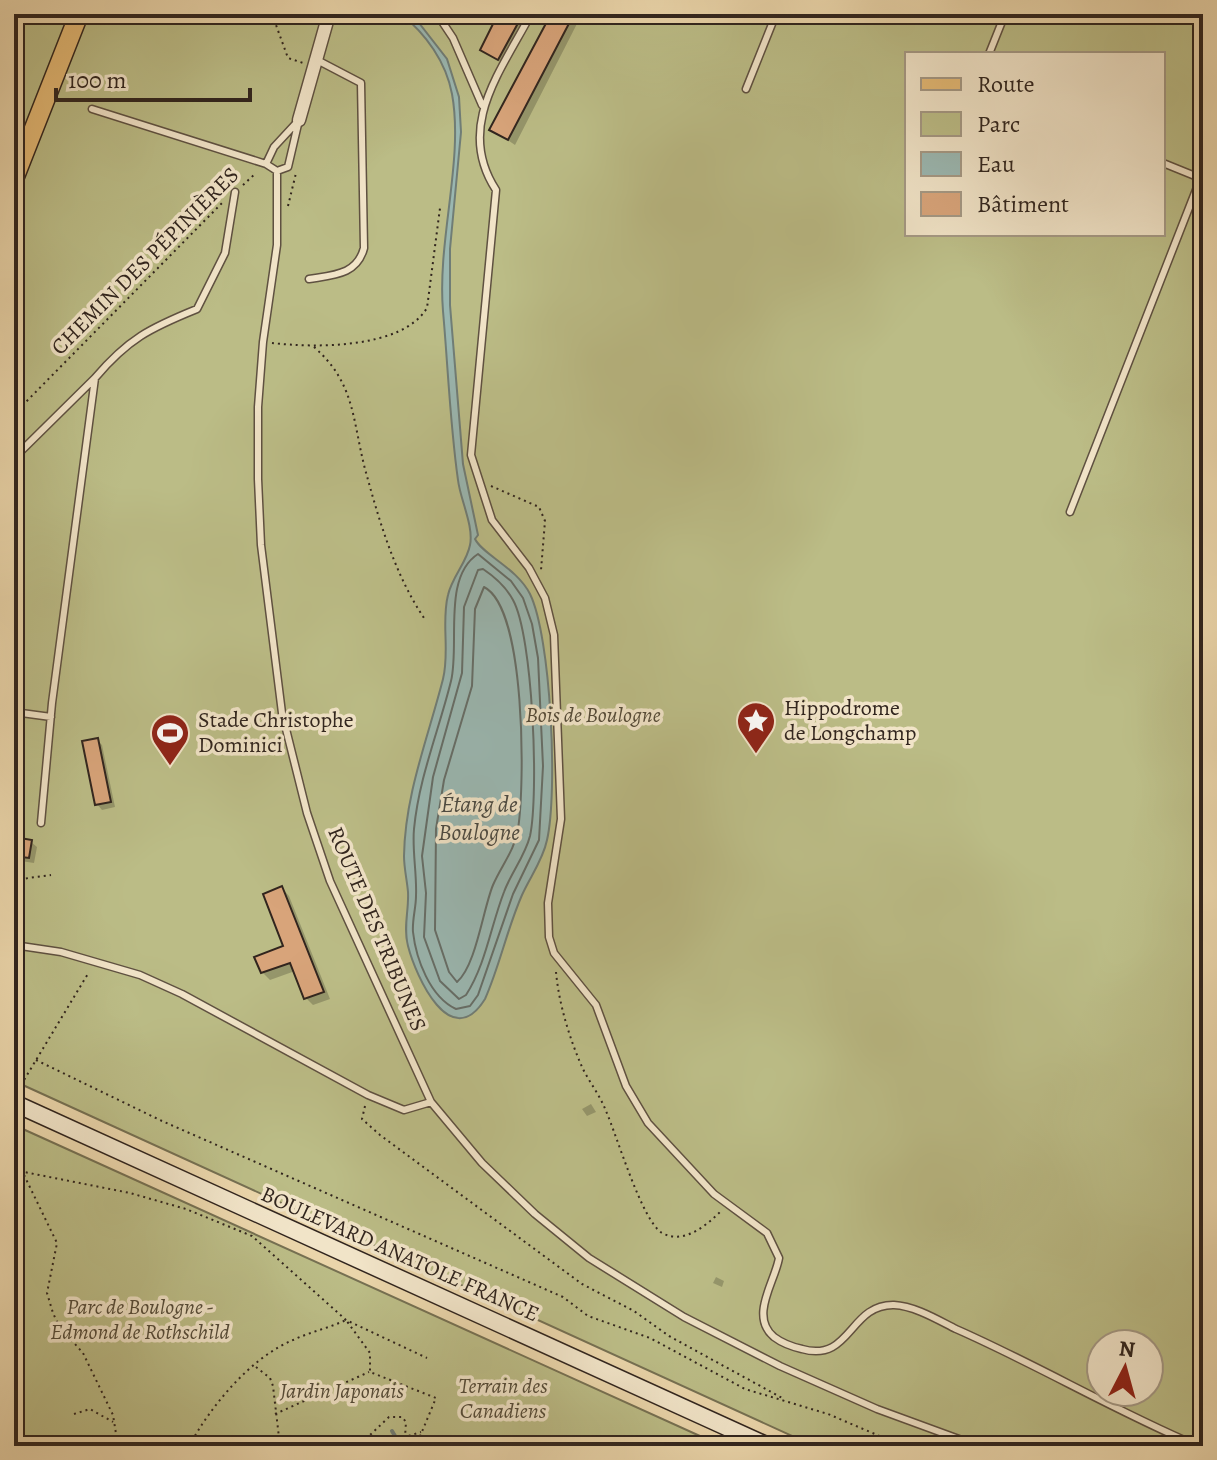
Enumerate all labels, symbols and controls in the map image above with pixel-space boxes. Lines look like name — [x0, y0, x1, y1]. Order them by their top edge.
scale bar — [56, 52, 250, 102]
legend — [905, 52, 1165, 236]
text: 100 m — [68, 64, 127, 96]
text: Route — [977, 68, 1035, 100]
text: Parc — [977, 108, 1020, 140]
text: Eau — [977, 148, 1015, 180]
street label: CHEMIN DES PÉPINIÈRES — [44, 160, 246, 362]
text: Bâtiment — [977, 188, 1069, 220]
place label: Hippodrome de Longchamp — [784, 693, 916, 748]
park label: Bois de Boulogne — [525, 700, 661, 730]
place icon: Hippodrome de Longchamp — [735, 700, 777, 755]
place label: Stade Christophe Dominici — [198, 705, 354, 760]
sports icon: Stade Christophe Dominici — [149, 712, 191, 767]
water label: Étang de Boulogne — [438, 788, 520, 848]
street label: ROUTE DES TRIBUNES — [320, 822, 434, 1036]
street label: BOULEVARD ANATOLE FRANCE — [256, 1179, 544, 1329]
park label: Parc de Boulogne - Edmond de Rothschild — [50, 1292, 230, 1347]
north arrow — [1085, 1328, 1165, 1408]
text: N — [1117, 1333, 1137, 1365]
park label: Terrain des Canadiens — [458, 1371, 548, 1426]
park label: Jardin Japonais — [279, 1376, 404, 1406]

